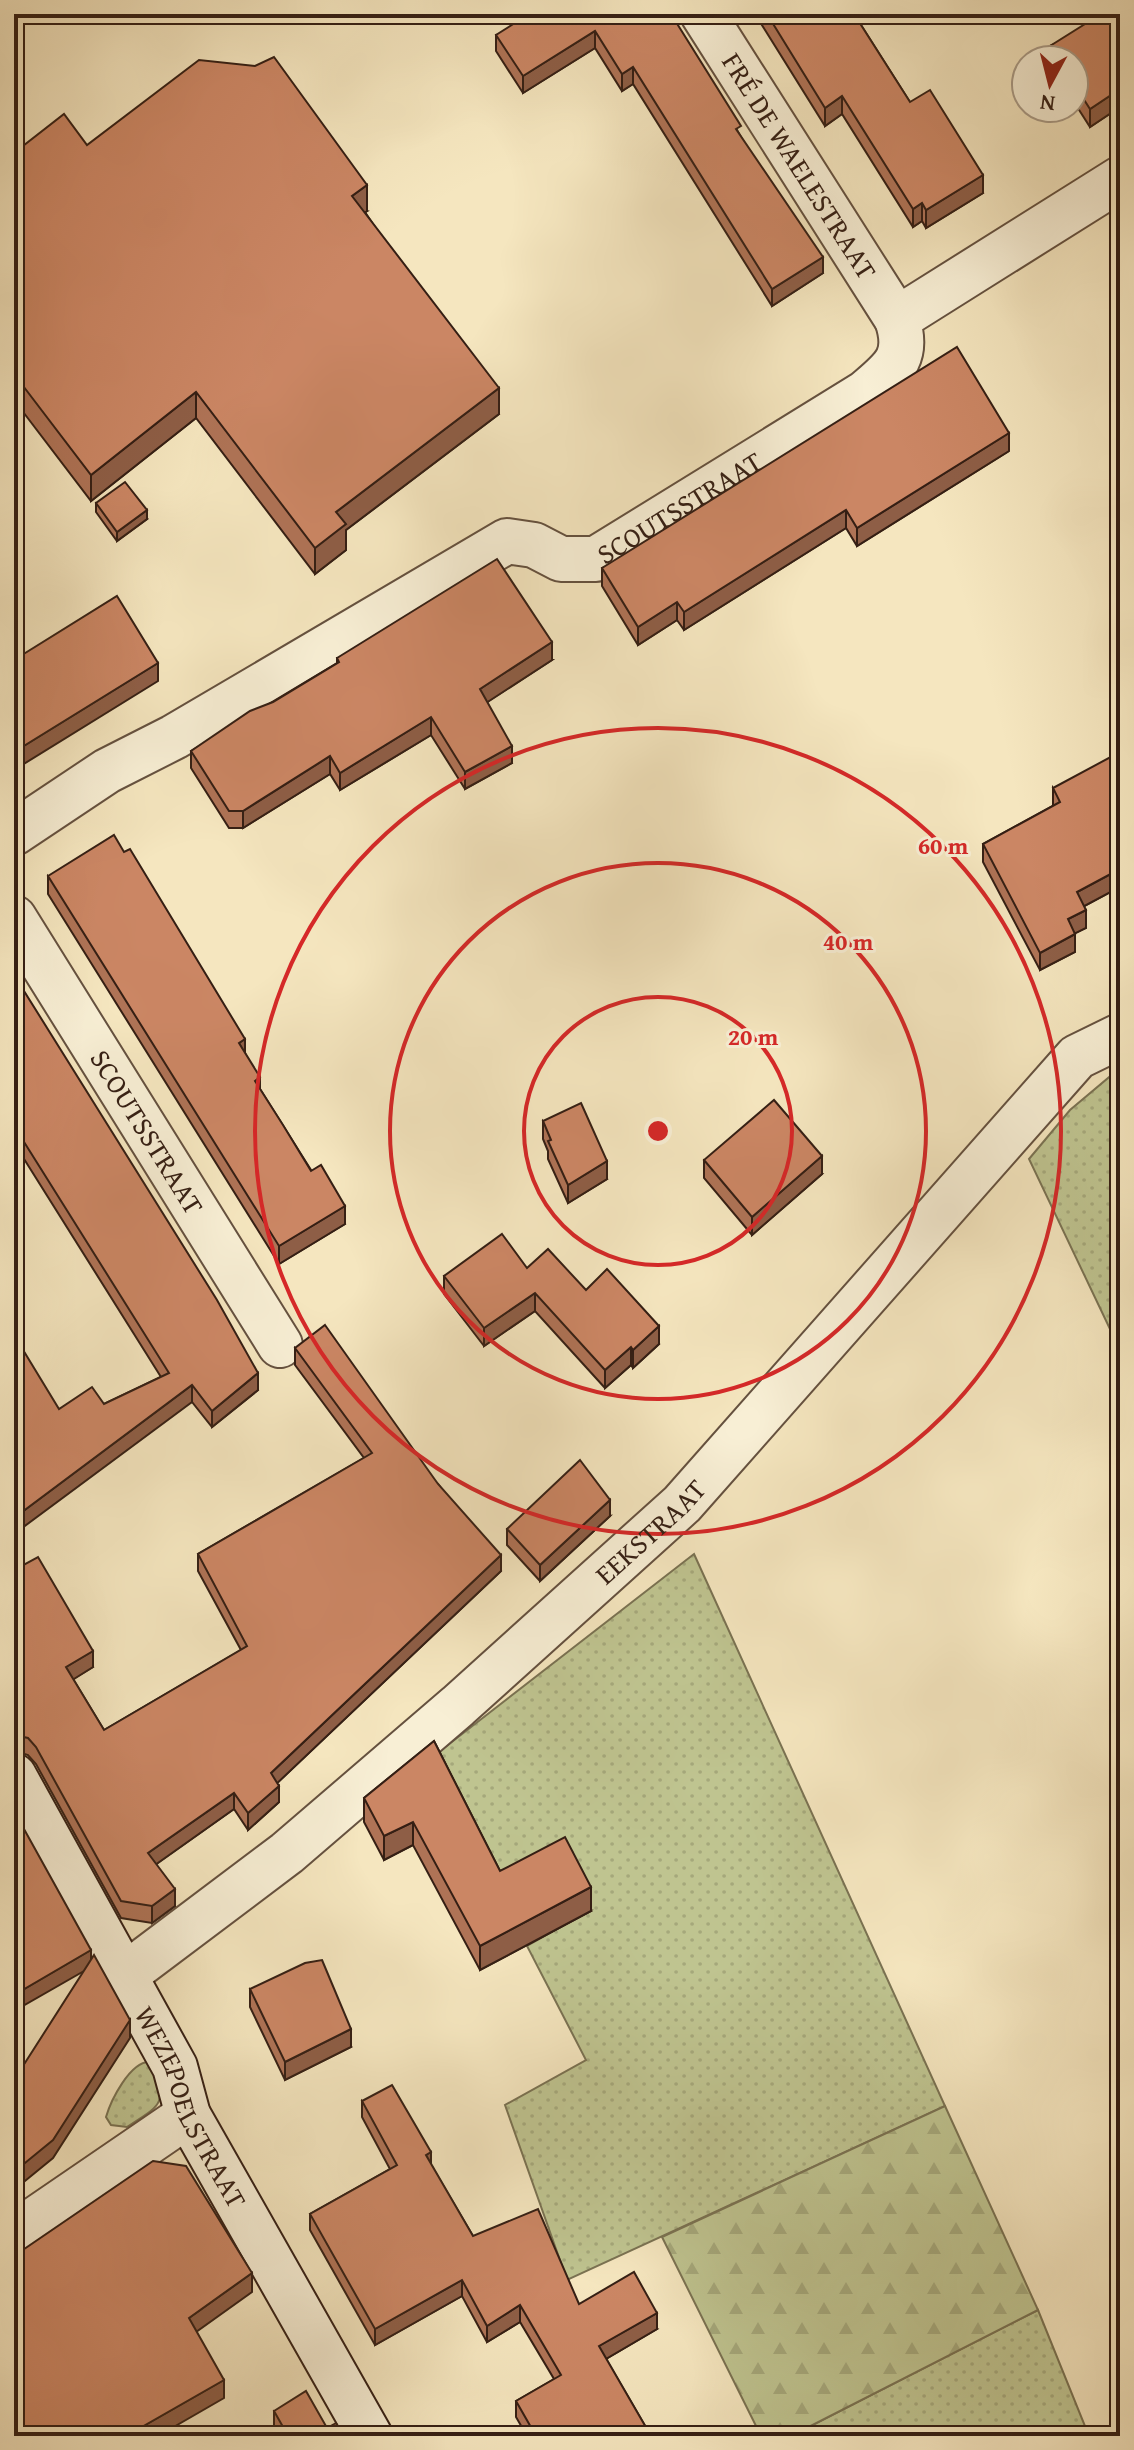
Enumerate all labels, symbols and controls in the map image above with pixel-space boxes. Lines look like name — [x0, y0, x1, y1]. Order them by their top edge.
street label: FRÉ DE WAELESTRAAT — [712, 44, 888, 287]
north arrow — [1010, 44, 1090, 124]
text: N — [1038, 87, 1057, 121]
street label: SCOUTSSTRAAT — [589, 440, 770, 574]
text: 60 m — [918, 828, 969, 863]
text: 40 m — [823, 924, 874, 959]
text: 20 m — [728, 1019, 779, 1054]
street label: SCOUTSSTRAAT — [81, 1041, 215, 1222]
centre of rings — [644, 1117, 672, 1145]
street label: EEKSTRAAT — [585, 1469, 715, 1593]
street label: WEZEPOELSTRAAT — [125, 1998, 258, 2216]

